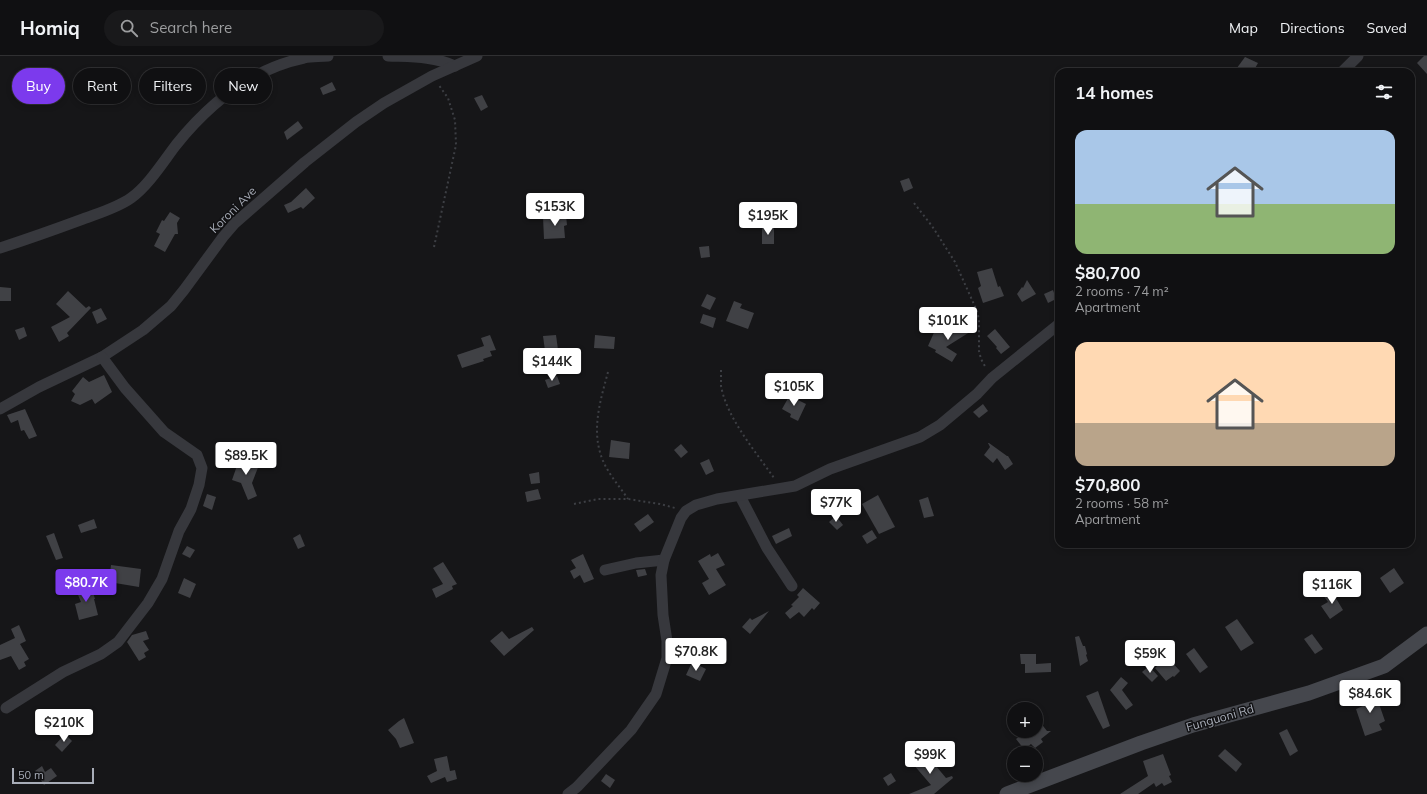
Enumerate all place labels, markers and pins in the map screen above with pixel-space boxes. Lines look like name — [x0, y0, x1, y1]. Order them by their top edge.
pin: $153K — [527, 193, 583, 227]
pin: $195K — [740, 202, 796, 236]
pin: $101K — [920, 307, 976, 341]
pin: $144K — [524, 348, 580, 382]
pin: $105K — [766, 373, 822, 407]
pin: $89.5K — [213, 442, 279, 476]
pin: $77K — [812, 489, 860, 523]
pin: $80.7K — [53, 569, 119, 603]
pin: $116K — [1304, 571, 1360, 605]
pin: $70.8K — [663, 638, 729, 672]
pin: $59K — [1126, 640, 1174, 674]
pin: $84.6K — [1337, 680, 1403, 714]
pin: $210K — [36, 709, 92, 743]
pin: $99K — [906, 741, 954, 775]

